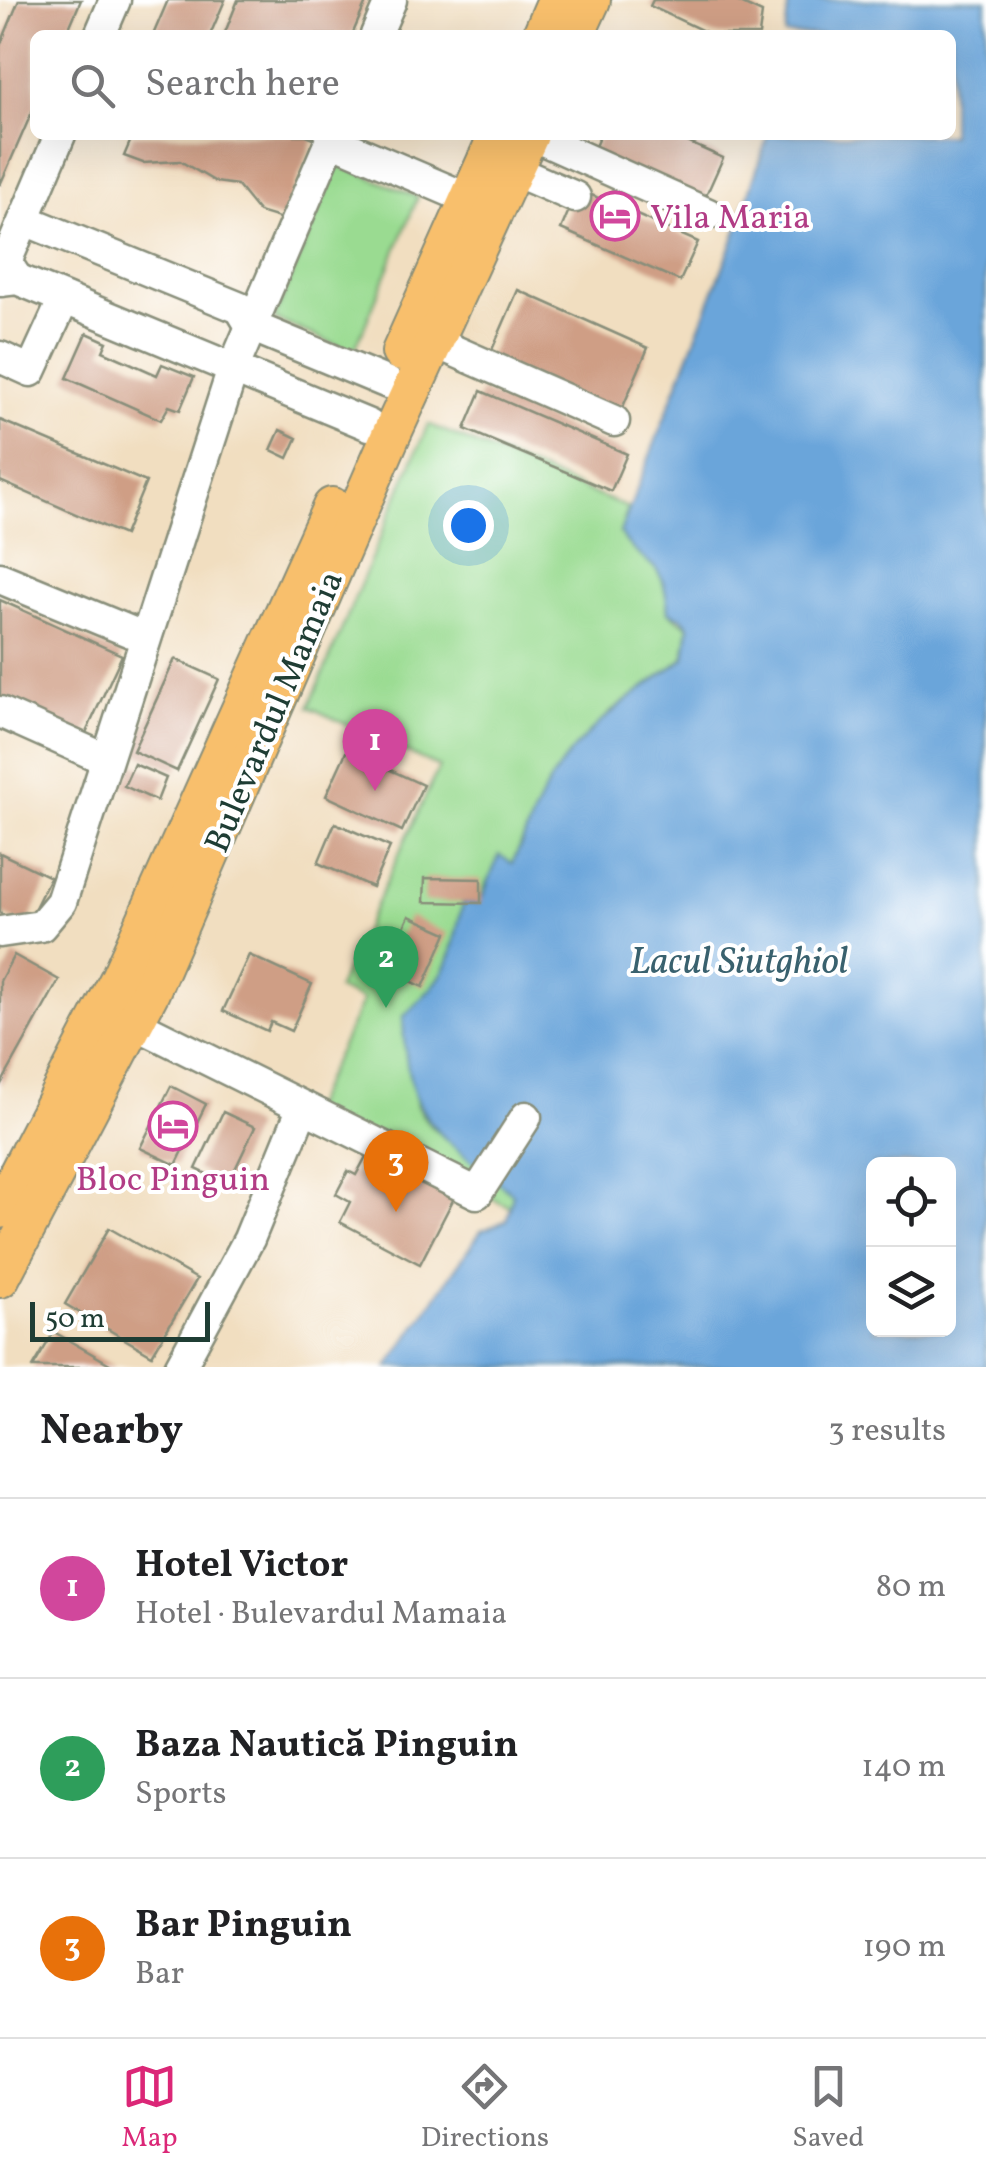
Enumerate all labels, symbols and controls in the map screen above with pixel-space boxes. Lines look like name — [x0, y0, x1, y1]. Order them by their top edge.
search box — [30, 30, 956, 140]
icon: search — [65, 58, 120, 113]
text: Search here — [145, 59, 340, 112]
hotel icon: Vila Maria — [589, 190, 641, 242]
place label: Vila Maria — [650, 195, 810, 243]
your location — [443, 500, 494, 551]
street label: Bulevardul Mamaia — [195, 564, 357, 861]
pin: 1 — [342, 708, 408, 791]
pin: 2 — [354, 926, 418, 1008]
water label: Lacul Siutghiol — [630, 937, 848, 990]
hotel icon: Bloc Pinguin — [147, 1100, 199, 1152]
pin: 3 — [364, 1130, 428, 1212]
place label: Bloc Pinguin — [76, 1157, 270, 1205]
map controls — [866, 1157, 956, 1337]
button: locate — [866, 1157, 956, 1247]
button: layers — [866, 1247, 956, 1337]
scale bar — [30, 1297, 210, 1342]
text: 50 m — [45, 1300, 105, 1339]
text: Nearby — [40, 1403, 183, 1462]
text: 3 results — [828, 1410, 946, 1454]
text: Hotel Victor — [135, 1540, 348, 1593]
text: 1 — [66, 1566, 79, 1610]
text: 80 m — [876, 1566, 946, 1610]
text: Hotel · Bulevardul Mamaia — [135, 1593, 507, 1637]
text: Baza Nautică Pinguin — [135, 1720, 519, 1773]
text: 2 — [64, 1746, 81, 1790]
text: 140 m — [861, 1746, 946, 1790]
text: Sports — [135, 1773, 226, 1817]
text: Bar Pinguin — [135, 1900, 352, 1953]
text: 3 — [64, 1926, 81, 1970]
text: 190 m — [862, 1926, 946, 1970]
text: Bar — [135, 1953, 184, 1997]
tab: Map — [122, 2059, 178, 2158]
tab: Directions — [421, 2059, 549, 2158]
tab: Saved — [792, 2059, 864, 2158]

